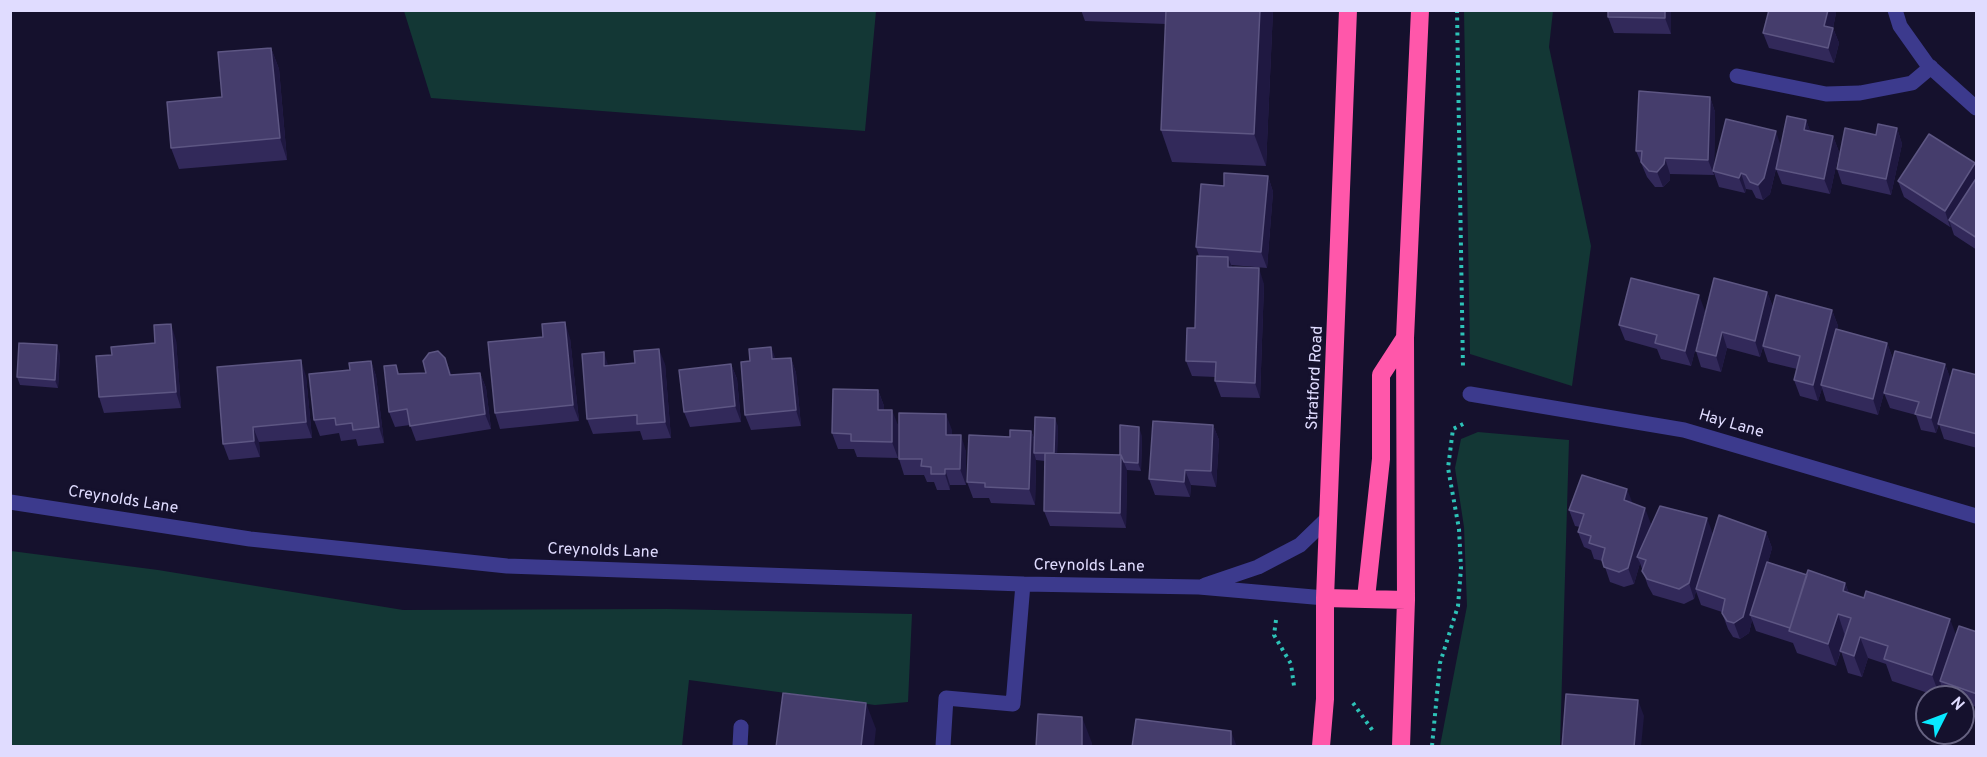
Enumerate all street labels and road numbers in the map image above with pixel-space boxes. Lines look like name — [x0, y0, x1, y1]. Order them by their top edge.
street label: Stratford Road — [1304, 325, 1328, 431]
street label: Hay Lane — [1696, 407, 1766, 443]
street label: Creynolds Lane — [67, 483, 179, 519]
street label: Creynolds Lane — [547, 540, 659, 564]
street label: Creynolds Lane — [1033, 556, 1145, 578]

